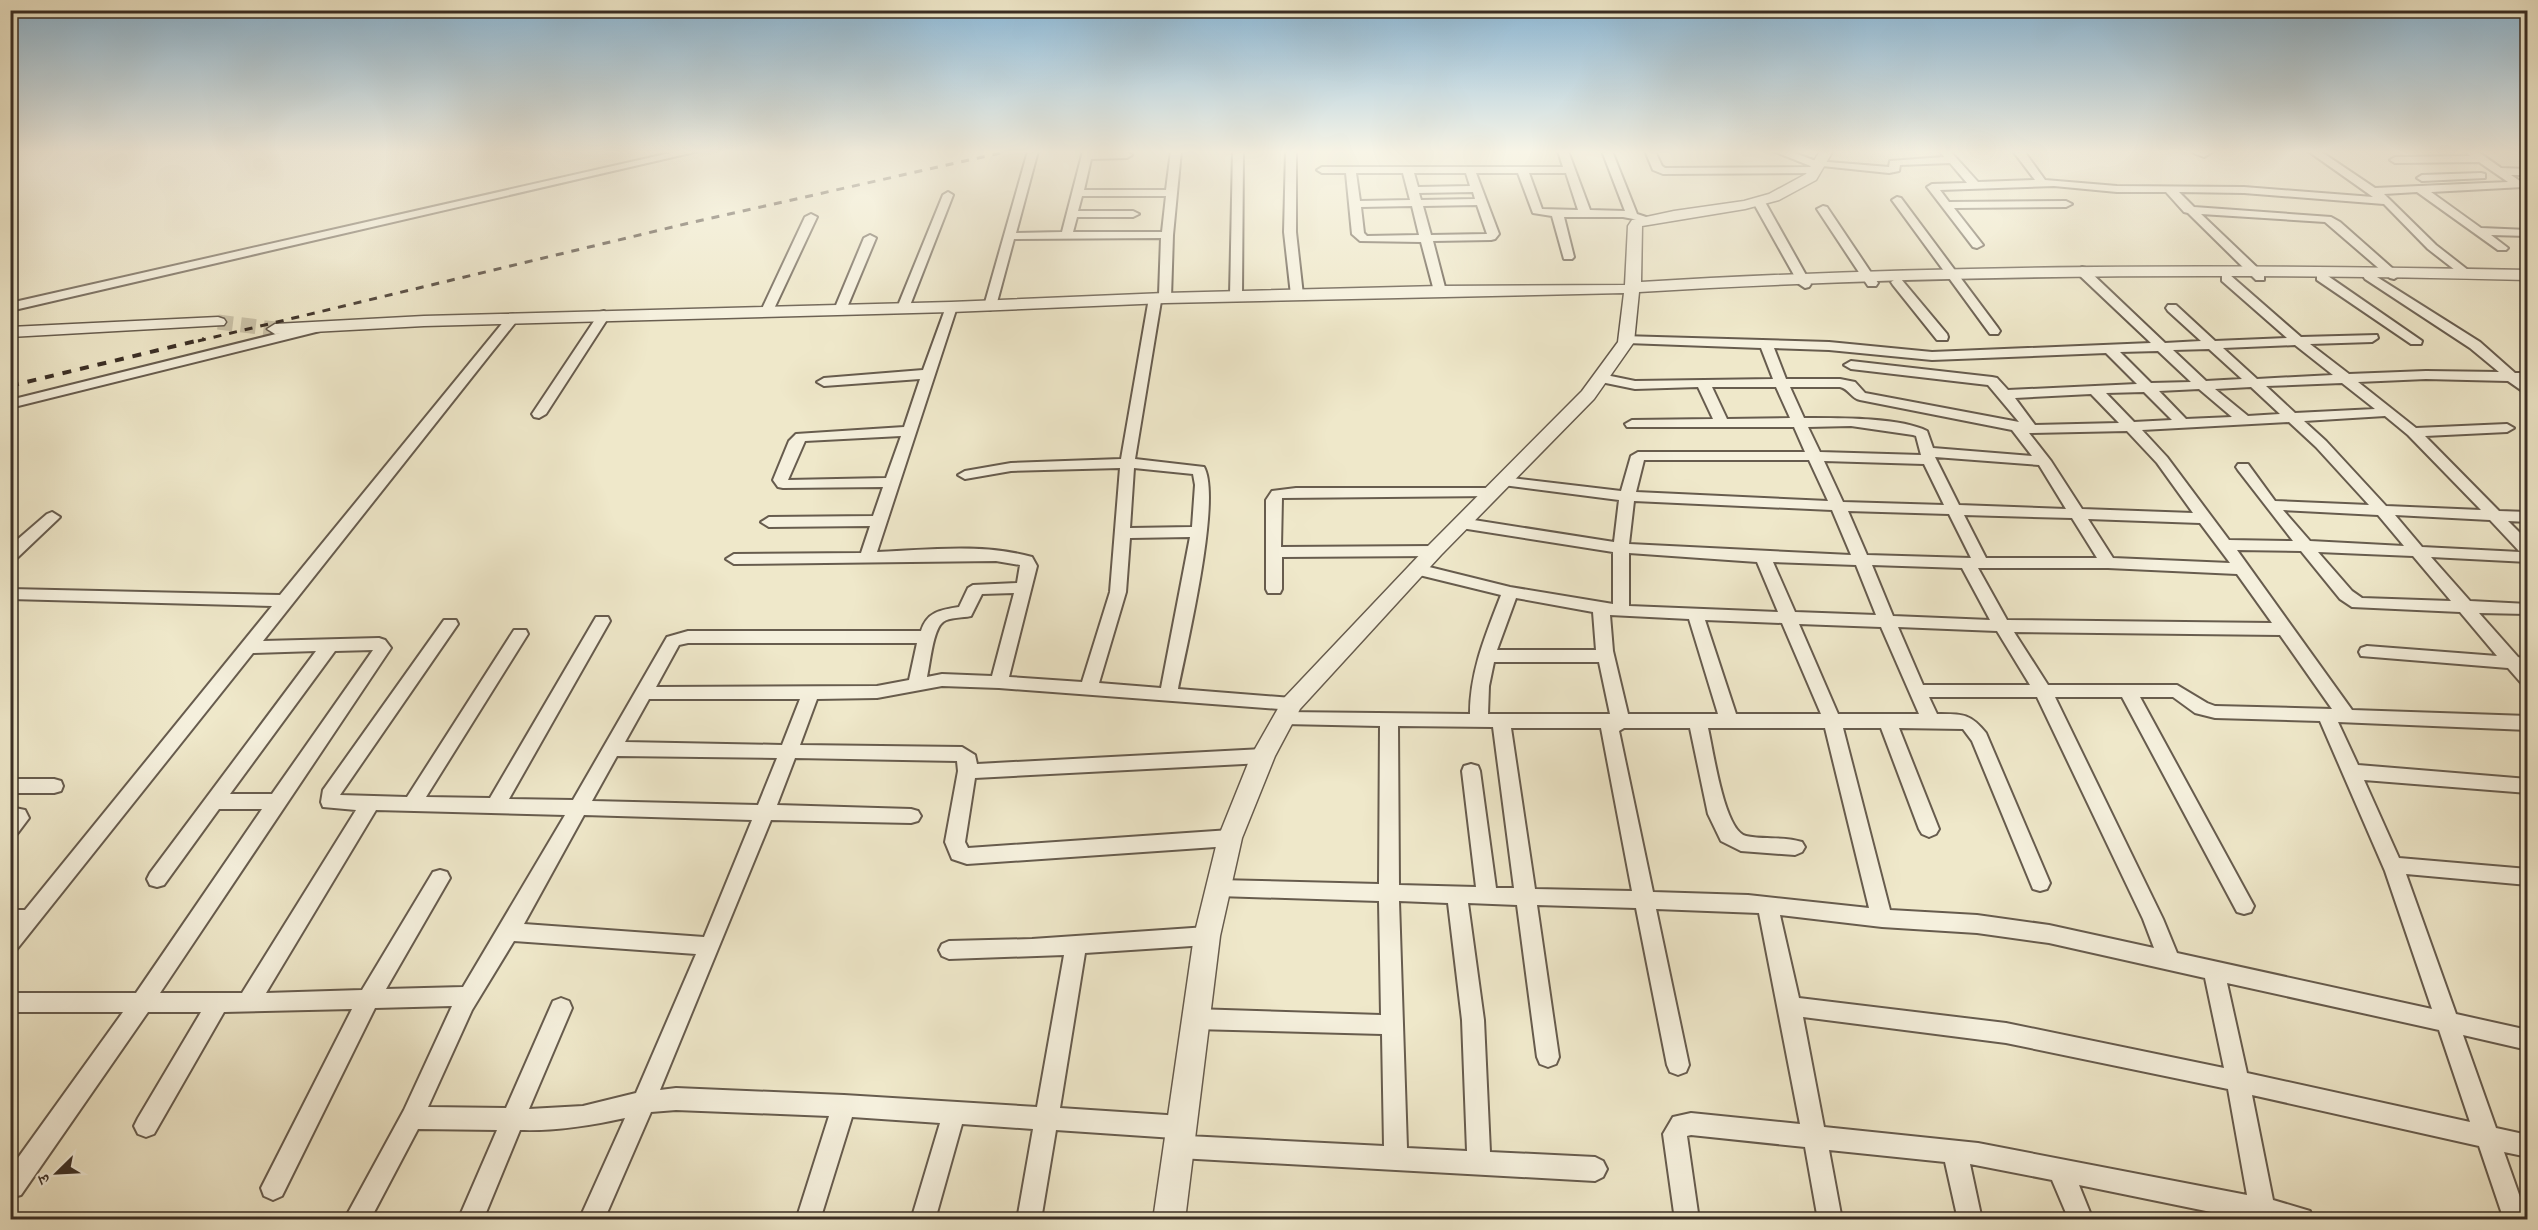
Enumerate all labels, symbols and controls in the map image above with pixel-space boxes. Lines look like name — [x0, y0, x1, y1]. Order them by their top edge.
north arrow — [27, 1143, 87, 1203]
text: उ — [34, 1169, 56, 1187]

